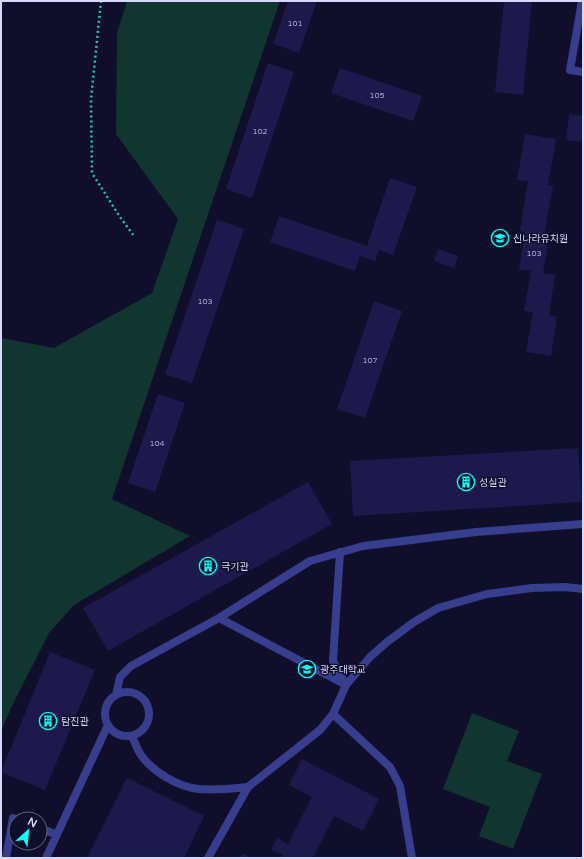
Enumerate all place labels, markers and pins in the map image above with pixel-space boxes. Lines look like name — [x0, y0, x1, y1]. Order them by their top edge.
school or university icon: 신나라유치원 — [490, 228, 510, 248]
place label: 신나라유치원 — [513, 233, 568, 245]
building icon: 성실관 — [456, 472, 476, 492]
place label: 성실관 — [479, 477, 507, 489]
building icon: 극기관 — [198, 556, 218, 576]
place label: 극기관 — [221, 561, 249, 573]
school or university icon: 광주대학교 — [297, 659, 317, 679]
place label: 광주대학교 — [320, 664, 366, 676]
building icon: 탐진관 — [38, 711, 58, 731]
place label: 탐진관 — [61, 716, 89, 728]

